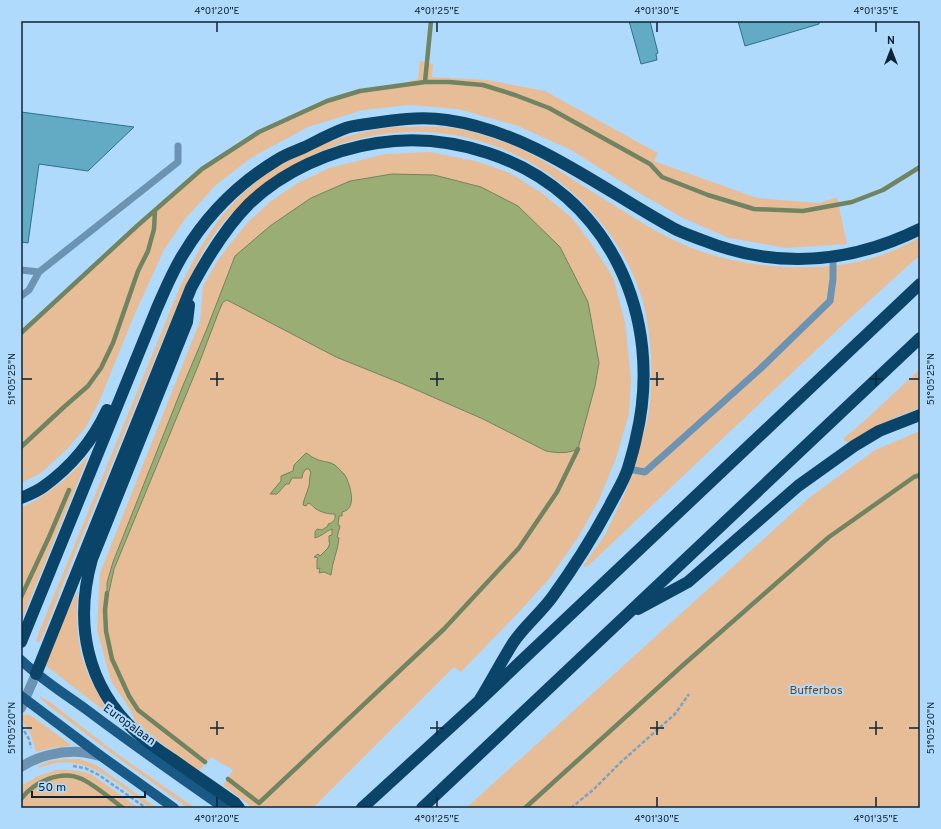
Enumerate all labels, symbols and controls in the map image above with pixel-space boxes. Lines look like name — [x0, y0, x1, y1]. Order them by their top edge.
text: 4°01'20"E — [194, 5, 240, 18]
text: 4°01'25"E — [415, 5, 459, 18]
text: 4°01'30"E — [635, 5, 679, 18]
text: 4°01'35"E — [854, 5, 898, 18]
north arrow — [871, 30, 911, 70]
text: N — [887, 34, 895, 48]
text: 51°05'25"N — [6, 353, 19, 405]
text: 51°05'25"N — [925, 353, 938, 405]
park label: Bufferbos — [789, 683, 843, 699]
street label: Europalaan — [100, 701, 158, 749]
text: 51°05'20"N — [6, 702, 19, 754]
text: 51°05'20"N — [925, 702, 938, 754]
scale bar — [32, 773, 145, 799]
text: 50 m — [38, 780, 66, 796]
text: 4°01'20"E — [194, 813, 240, 826]
text: 4°01'25"E — [415, 813, 459, 826]
text: 4°01'30"E — [635, 813, 679, 826]
text: 4°01'35"E — [854, 813, 898, 826]

